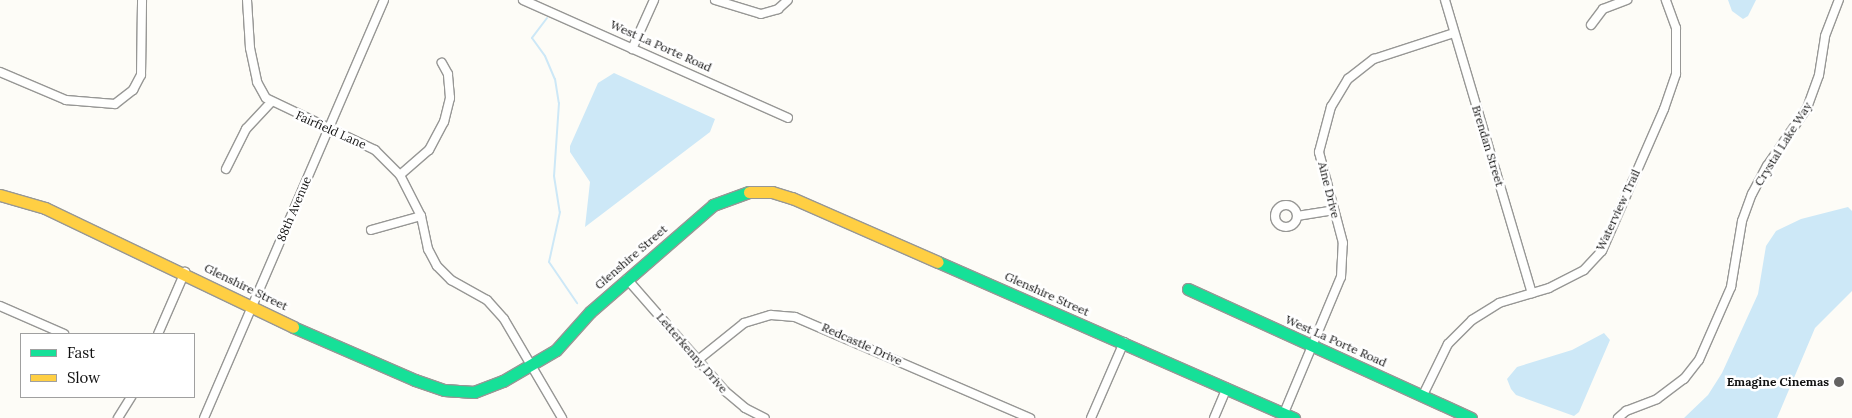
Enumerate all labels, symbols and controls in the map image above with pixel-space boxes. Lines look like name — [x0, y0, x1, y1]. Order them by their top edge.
street label: West La Porte Road — [608, 17, 714, 75]
street label: Crystal Lake Way — [1751, 99, 1815, 189]
street label: Brendan Street — [1469, 104, 1507, 188]
street label: Fairfield Lane — [294, 108, 368, 152]
street label: Aine Drive — [1315, 160, 1343, 220]
street label: Waterview Trail — [1593, 167, 1643, 253]
street label: 88th Avenue — [274, 174, 314, 244]
street label: Glenshire Street — [592, 222, 670, 292]
street label: Glenshire Street — [202, 261, 290, 313]
street label: Glenshire Street — [1002, 269, 1092, 319]
street label: Letterkenny Drive — [653, 310, 731, 396]
street label: West La Porte Road — [1283, 312, 1389, 370]
street label: Redcastle Drive — [819, 320, 905, 368]
legend — [20, 333, 195, 398]
text: Fast — [67, 343, 95, 362]
text: Slow — [67, 368, 100, 387]
place label: Emagine Cinemas — [1727, 375, 1829, 389]
marker: Emagine Cinemas — [1833, 376, 1845, 388]

